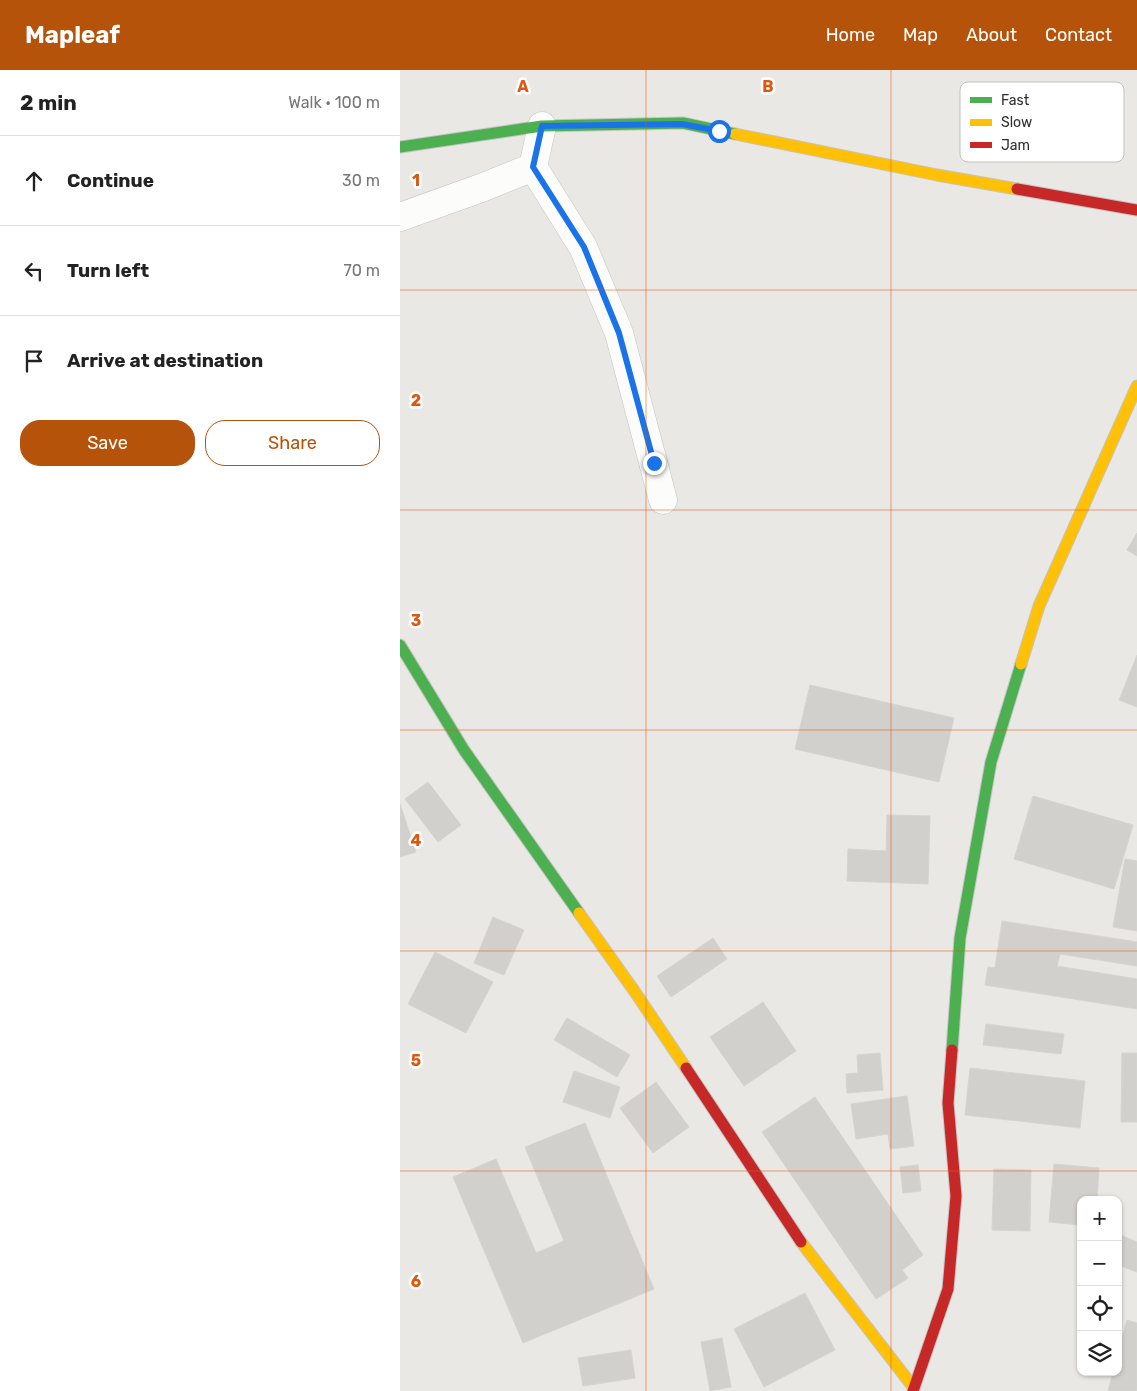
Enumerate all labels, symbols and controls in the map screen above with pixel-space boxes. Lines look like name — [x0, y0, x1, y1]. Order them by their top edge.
text: Mapleaf — [25, 21, 120, 49]
text: Home — [826, 24, 875, 46]
text: Map — [903, 24, 938, 46]
text: About — [966, 24, 1017, 46]
text: Contact — [1045, 24, 1112, 46]
text: A — [517, 77, 529, 96]
text: B — [762, 77, 774, 96]
legend — [960, 82, 1124, 162]
text: 2 min — [20, 90, 77, 115]
text: Fast — [1001, 92, 1030, 109]
text: Walk · 100 m — [288, 93, 380, 112]
text: Slow — [1001, 114, 1032, 131]
route start — [708, 120, 731, 143]
text: Jam — [1001, 137, 1030, 154]
icon: ahead — [20, 167, 48, 195]
text: Continue — [67, 169, 154, 192]
text: 30 m — [342, 171, 380, 190]
text: 1 — [412, 171, 420, 190]
icon: left — [20, 257, 48, 285]
text: Turn left — [67, 259, 149, 282]
text: 70 m — [343, 261, 380, 280]
icon: arrive — [20, 347, 48, 375]
text: Arrive at destination — [67, 349, 263, 372]
text: 2 — [411, 391, 421, 410]
button: Save — [20, 420, 195, 466]
button: Share — [205, 420, 380, 466]
route end — [643, 452, 666, 475]
text: 3 — [411, 611, 421, 630]
text: 4 — [411, 831, 422, 850]
text: 5 — [411, 1051, 421, 1070]
map controls — [1077, 1196, 1122, 1376]
button: + — [1077, 1196, 1122, 1241]
button: − — [1077, 1241, 1122, 1286]
text: 6 — [411, 1272, 421, 1291]
button: locate — [1077, 1286, 1122, 1331]
button: layers — [1077, 1331, 1122, 1376]

